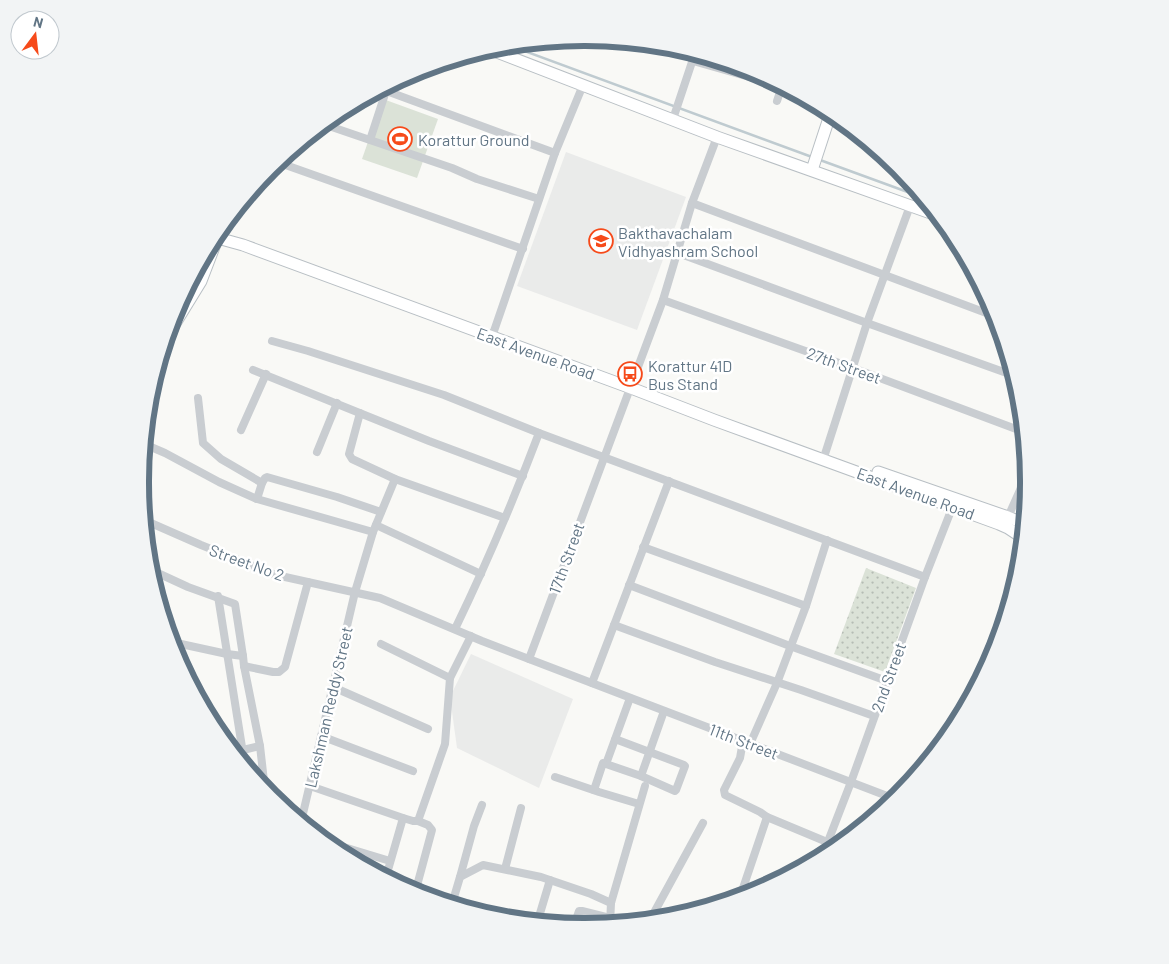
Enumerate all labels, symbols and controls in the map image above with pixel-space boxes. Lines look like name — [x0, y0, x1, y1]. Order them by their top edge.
north arrow — [10, 10, 60, 60]
text: N — [32, 13, 45, 31]
sports icon: Korattur Ground — [387, 126, 413, 152]
place label: Korattur Ground — [418, 130, 530, 149]
place label: Bakthavachalam Vidhyashram School — [618, 223, 758, 260]
school or university icon: Bakthavachalam Vidhyashram School — [588, 228, 614, 254]
street label: East Avenue Road — [474, 323, 598, 383]
street label: 27th Street — [804, 343, 884, 387]
place label: Korattur 41D Bus Stand — [648, 356, 732, 393]
bus stop icon: Korattur 41D Bus Stand — [617, 361, 643, 387]
street label: East Avenue Road — [854, 463, 978, 523]
street label: 17th Street — [544, 520, 588, 596]
street label: Street No 2 — [207, 540, 287, 584]
street label: Lakshman Reddy Street — [300, 625, 356, 789]
street label: 2nd Street — [867, 640, 909, 714]
street label: 11th Street — [707, 719, 781, 763]

